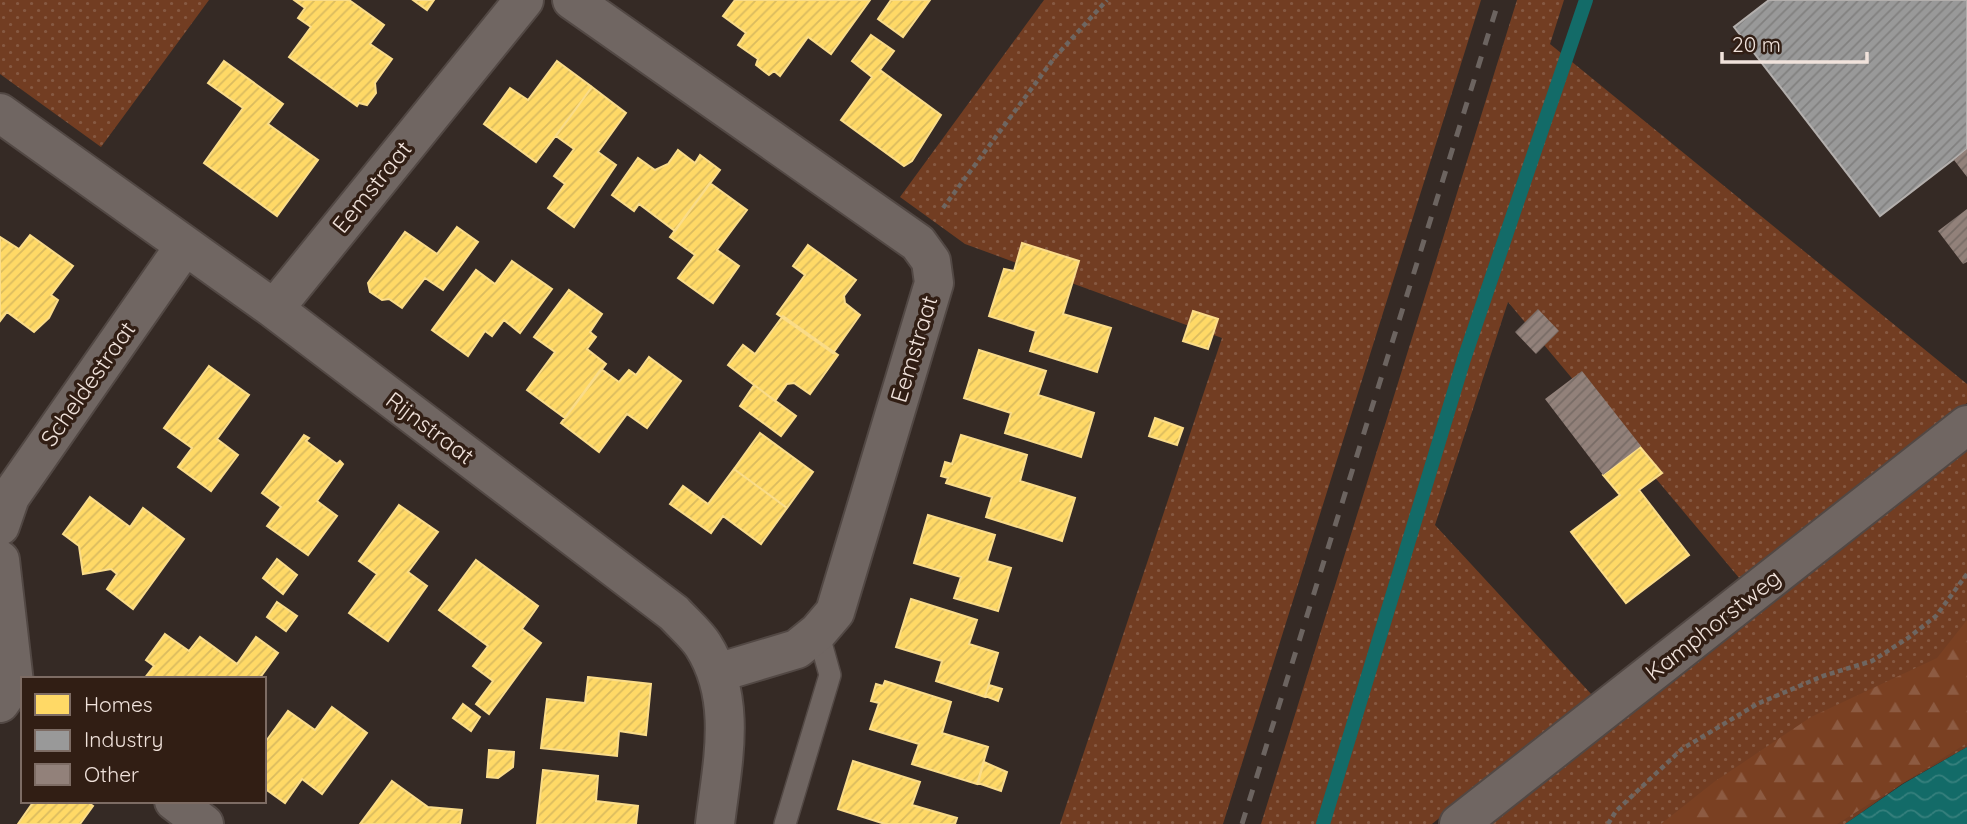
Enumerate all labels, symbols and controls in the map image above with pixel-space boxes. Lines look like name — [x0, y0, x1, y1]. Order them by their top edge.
scale bar — [1722, 21, 1867, 65]
text: 20 m — [1732, 31, 1781, 57]
street label: Eemstraat — [326, 135, 418, 239]
street label: Eemstraat — [884, 292, 944, 406]
street label: Scheldestraat — [34, 315, 141, 452]
street label: Rijnstraat — [380, 385, 480, 470]
street label: Kamphorstweg — [1639, 563, 1786, 687]
legend — [21, 677, 266, 803]
text: Homes — [84, 691, 153, 717]
text: Industry — [84, 726, 163, 752]
text: Other — [84, 761, 139, 787]

